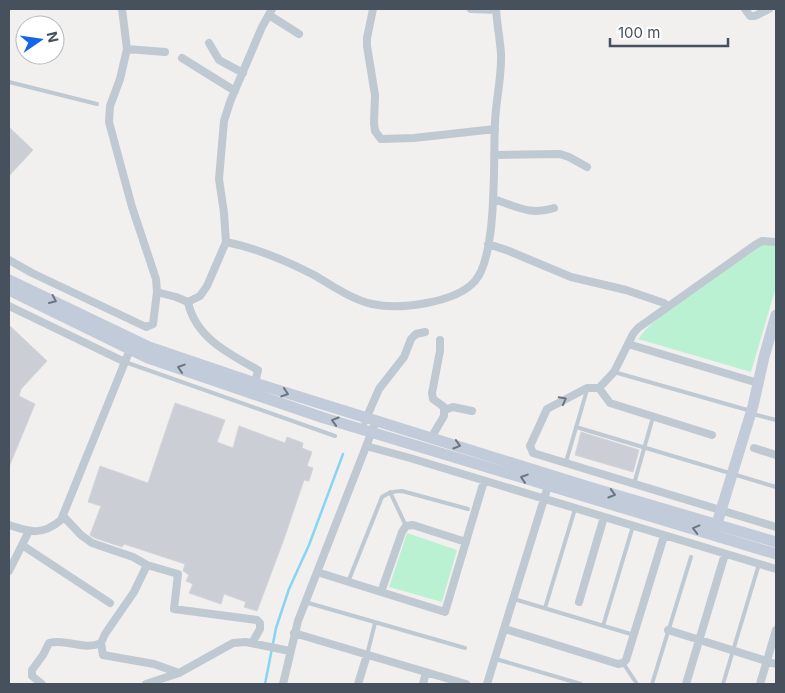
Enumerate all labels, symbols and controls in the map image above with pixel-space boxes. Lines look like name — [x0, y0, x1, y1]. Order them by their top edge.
north arrow — [15, 15, 65, 65]
scale bar — [610, 15, 728, 47]
text: 100 m — [618, 23, 660, 42]
text: N — [44, 30, 63, 44]
one-way arrow — [48, 294, 57, 305]
one-way arrow — [177, 364, 185, 374]
one-way arrow — [280, 387, 288, 397]
one-way arrow — [558, 397, 567, 407]
one-way arrow — [331, 416, 339, 426]
one-way arrow — [452, 440, 460, 450]
one-way arrow — [520, 474, 528, 484]
one-way arrow — [607, 488, 616, 498]
one-way arrow — [692, 524, 701, 535]

